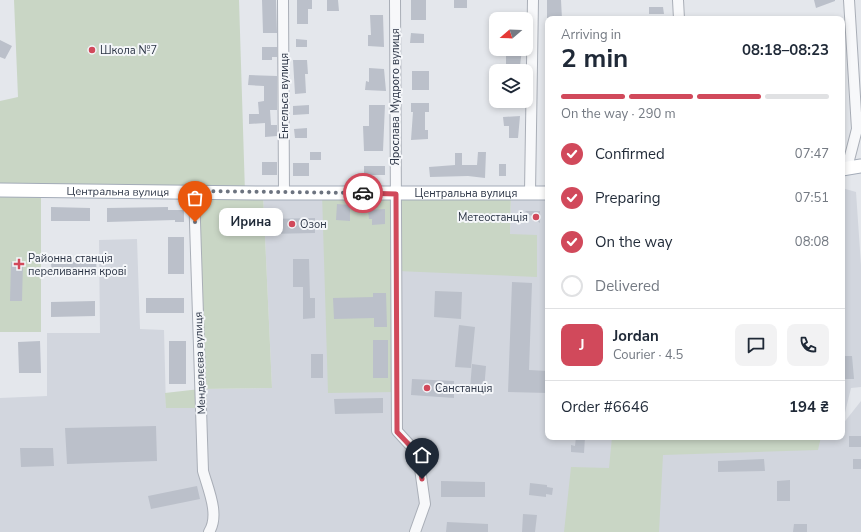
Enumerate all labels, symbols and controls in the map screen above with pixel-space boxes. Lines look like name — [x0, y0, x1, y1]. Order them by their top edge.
north arrow — [489, 12, 533, 56]
map controls — [489, 12, 533, 108]
text: Arriving in — [561, 26, 621, 44]
street label: Ярослава Мудрого вулиця — [388, 28, 403, 166]
text: 08:18–08:23 — [742, 40, 829, 60]
text: 2 min — [561, 41, 628, 76]
place label: Школа №7 — [100, 43, 157, 58]
marker: Школа №7 — [87, 45, 97, 55]
street label: Енгельса вулиця — [277, 53, 292, 139]
button: layers — [489, 64, 533, 108]
text: On the way · 290 m — [561, 105, 676, 123]
icon: check — [561, 143, 583, 165]
text: Confirmed — [595, 144, 665, 164]
text: 07:47 — [795, 145, 829, 163]
courier — [343, 173, 383, 213]
pin — [178, 181, 212, 222]
icon: car — [352, 182, 374, 204]
street label: Центральна вулиця — [67, 183, 170, 199]
street label: Центральна вулиця — [415, 186, 517, 201]
icon: bag — [184, 187, 206, 209]
icon: check — [561, 187, 583, 209]
text: Preparing — [595, 188, 660, 208]
text: 07:51 — [795, 189, 829, 207]
callout: Ирина — [219, 208, 283, 236]
place label: Метеостанція — [458, 210, 528, 225]
marker: Метеостанція — [531, 212, 541, 222]
text: Ирина — [231, 213, 271, 231]
place label: Озон — [300, 217, 327, 232]
marker: Озон — [287, 219, 297, 229]
icon: check — [561, 231, 583, 253]
text: On the way — [595, 232, 673, 252]
text: 08:08 — [795, 233, 829, 251]
place label: Районна станція переливання крові — [28, 251, 126, 279]
marker: Районна станція переливання крові — [13, 258, 25, 270]
text: Delivered — [595, 276, 660, 296]
street label: Менделєєва вулиця — [191, 311, 209, 415]
button: chat — [735, 324, 777, 366]
button: phone — [787, 324, 829, 366]
text: Jordan — [613, 326, 659, 346]
text: J — [579, 335, 585, 355]
text: Courier · 4.5 — [613, 346, 683, 364]
place label: Санстанція — [435, 381, 492, 396]
marker: Санстанція — [422, 383, 432, 393]
text: Order #6646 — [561, 397, 649, 417]
text: 194 ₴ — [789, 397, 829, 417]
pin — [405, 438, 439, 479]
icon: home — [411, 444, 433, 466]

